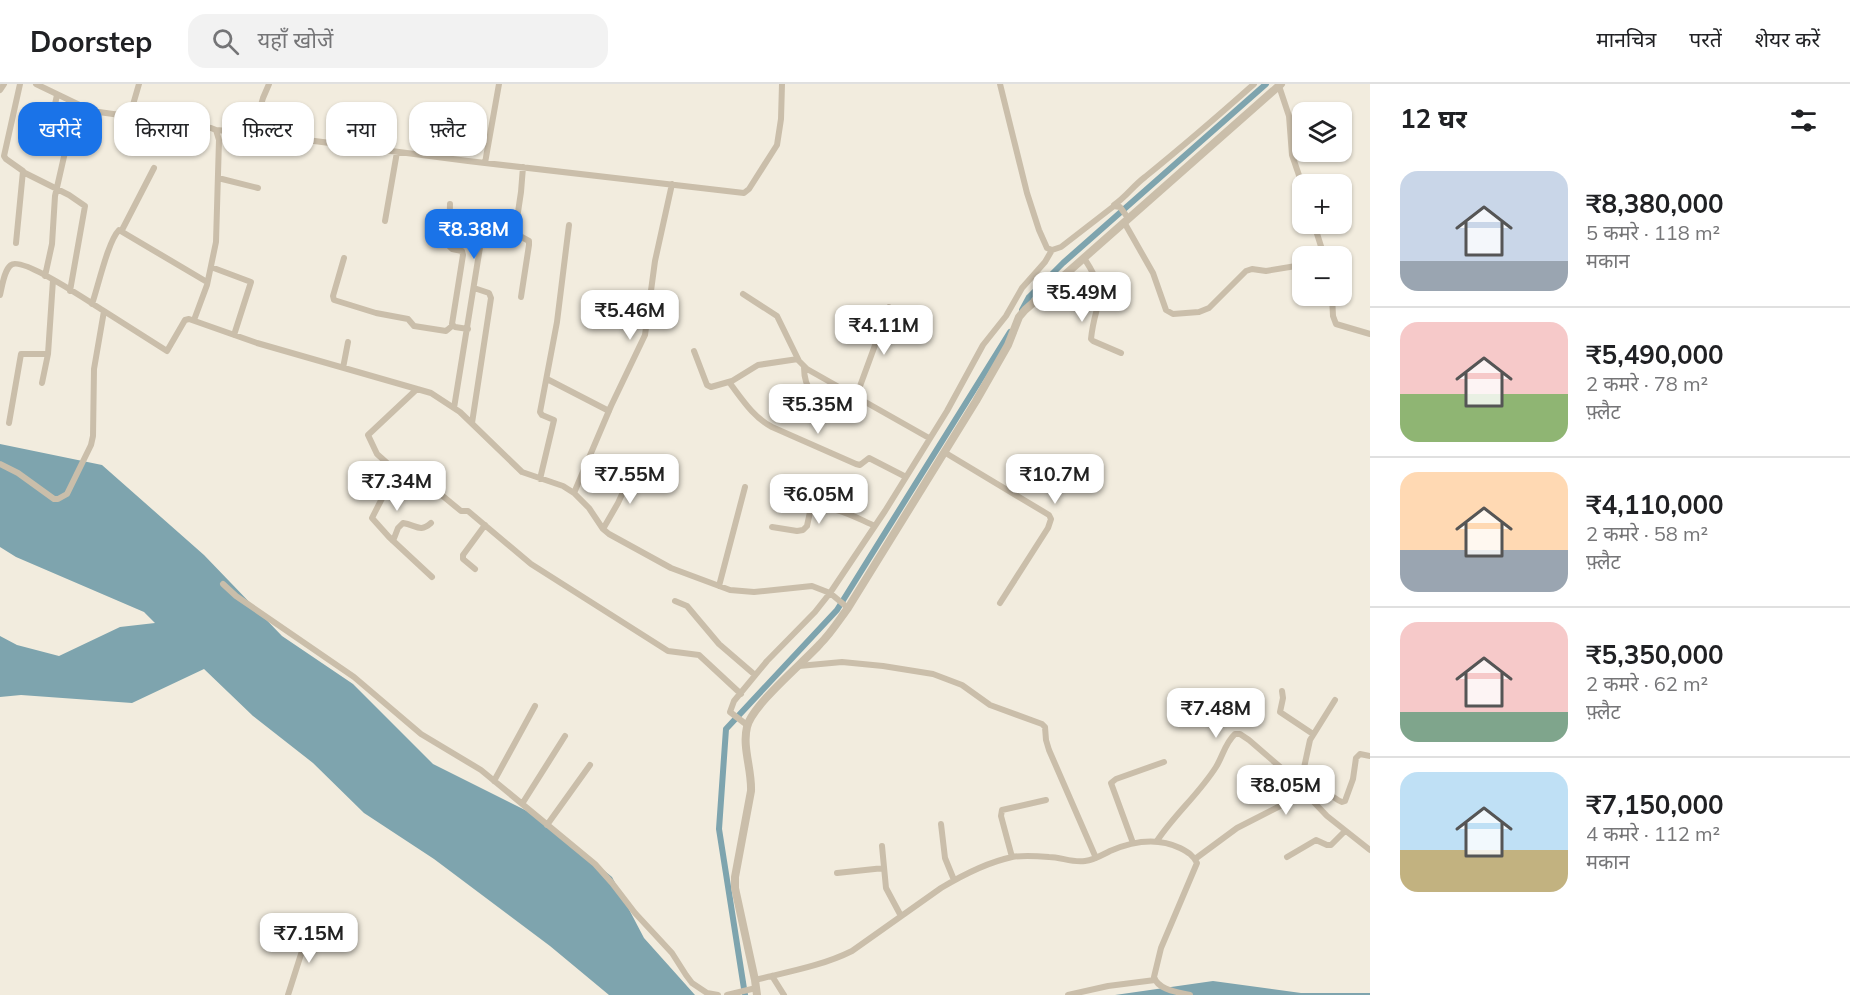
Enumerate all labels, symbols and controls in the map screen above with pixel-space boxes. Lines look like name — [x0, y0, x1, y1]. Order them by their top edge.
search box — [188, 14, 608, 68]
text: Doorstep — [30, 24, 152, 59]
icon: search — [209, 25, 242, 58]
text: यहाँ खोजें — [257, 26, 333, 54]
text: मानचित्र — [1596, 26, 1656, 52]
text: परतें — [1689, 26, 1722, 52]
text: शेयर करें — [1755, 26, 1820, 52]
chip: खरीदें — [18, 102, 102, 156]
chip: किराया — [114, 102, 210, 156]
chip: फ़िल्टर — [222, 102, 314, 156]
chip: नया — [326, 102, 397, 156]
chip: फ़्लैट — [409, 102, 487, 156]
map controls — [1292, 102, 1352, 306]
button: layers — [1292, 102, 1352, 162]
text: 12 घर — [1400, 102, 1467, 135]
icon: filters — [1787, 104, 1820, 137]
button: + — [1292, 174, 1352, 234]
text: ₹8,380,000 — [1586, 187, 1724, 220]
icon: home — [1448, 195, 1520, 267]
pin: ₹8.38M — [425, 209, 523, 260]
text: ₹8.38M — [439, 216, 509, 241]
text: 5 कमरे · 118 m² — [1586, 220, 1720, 245]
button: − — [1292, 246, 1352, 306]
text: मकान — [1586, 248, 1630, 273]
pin: ₹5.49M — [1033, 272, 1131, 323]
text: ₹5.49M — [1047, 279, 1117, 304]
pin: ₹5.46M — [581, 290, 679, 341]
text: ₹5.46M — [595, 297, 665, 322]
pin: ₹4.11M — [835, 305, 933, 356]
text: ₹4.11M — [849, 312, 919, 337]
text: ₹5,490,000 — [1586, 338, 1724, 371]
icon: home — [1448, 346, 1520, 418]
text: 2 कमरे · 78 m² — [1586, 371, 1708, 396]
pin: ₹5.35M — [769, 384, 867, 435]
text: ₹5.35M — [783, 391, 853, 416]
text: फ़्लैट — [1586, 399, 1621, 424]
pin: ₹7.55M — [581, 454, 679, 505]
pin: ₹10.7M — [1006, 454, 1104, 505]
pin: ₹7.34M — [348, 461, 446, 512]
text: ₹7.55M — [595, 461, 665, 486]
text: ₹10.7M — [1020, 461, 1090, 486]
text: ₹7.34M — [362, 468, 432, 493]
pin: ₹6.05M — [770, 474, 868, 525]
text: ₹6.05M — [784, 481, 854, 506]
text: ₹4,110,000 — [1586, 488, 1724, 521]
icon: home — [1448, 496, 1520, 568]
text: 2 कमरे · 58 m² — [1586, 521, 1708, 546]
text: फ़्लैट — [1586, 549, 1621, 574]
text: ₹5,350,000 — [1586, 638, 1724, 671]
icon: home — [1448, 646, 1520, 718]
text: 2 कमरे · 62 m² — [1586, 671, 1708, 696]
pin: ₹7.48M — [1167, 688, 1265, 739]
text: ₹7.48M — [1181, 695, 1251, 720]
text: फ़्लैट — [1586, 699, 1621, 724]
pin: ₹8.05M — [1237, 765, 1335, 816]
text: ₹8.05M — [1251, 772, 1321, 797]
text: ₹7,150,000 — [1586, 788, 1724, 821]
icon: home — [1448, 796, 1520, 868]
text: 4 कमरे · 112 m² — [1586, 821, 1720, 846]
text: मकान — [1586, 849, 1630, 874]
pin: ₹7.15M — [260, 913, 358, 964]
text: ₹7.15M — [274, 920, 344, 945]

